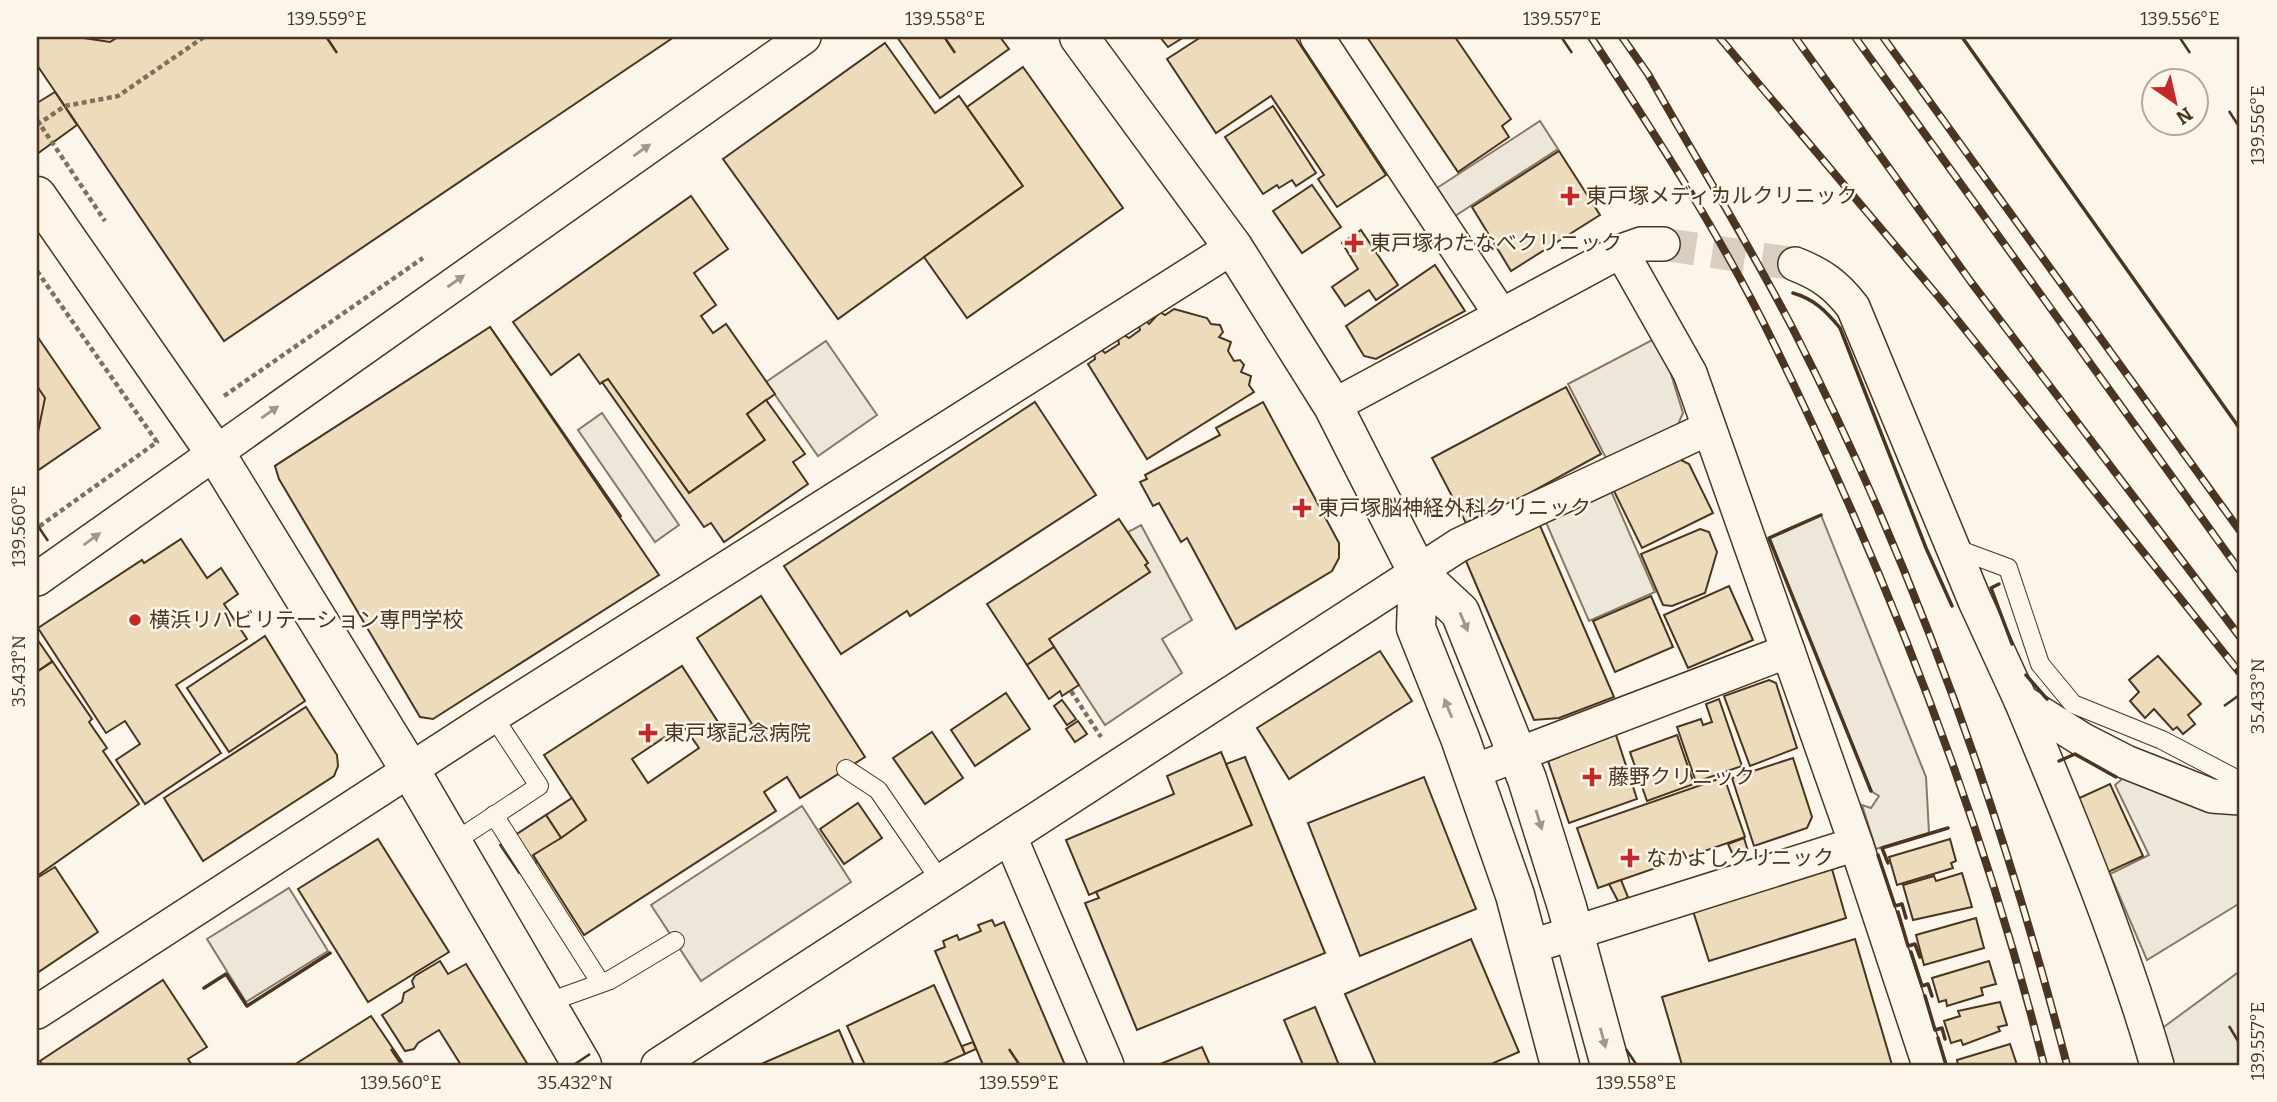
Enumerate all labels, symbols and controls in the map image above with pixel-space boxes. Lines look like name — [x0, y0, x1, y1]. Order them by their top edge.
text: 139.559°E — [287, 8, 367, 30]
text: 139.558°E — [905, 8, 985, 30]
text: 139.557°E — [1523, 8, 1601, 30]
text: 139.556°E — [2140, 8, 2220, 30]
north arrow — [2140, 66, 2210, 136]
text: 139.556°E — [2247, 85, 2269, 165]
text: N — [2171, 102, 2197, 129]
one-way arrow — [633, 143, 651, 157]
place label: 東戸塚メディカルクリニック — [1586, 183, 1858, 209]
marker: 東戸塚メディカルクリニック — [1560, 186, 1580, 206]
place label: 東戸塚わたなべクリニック — [1370, 230, 1622, 256]
marker: 東戸塚わたなべクリニック — [1344, 233, 1364, 253]
one-way arrow — [447, 274, 465, 288]
one-way arrow — [261, 405, 279, 419]
text: 139.560°E — [8, 485, 30, 567]
place label: 東戸塚脳神経外科クリニック — [1318, 495, 1591, 521]
marker: 東戸塚脳神経外科クリニック — [1292, 498, 1312, 518]
one-way arrow — [83, 533, 101, 547]
place label: 横浜リハビリテーション専門学校 — [149, 607, 464, 633]
marker: 横浜リハビリテーション専門学校 — [127, 612, 143, 628]
one-way arrow — [1458, 612, 1469, 633]
text: 35.431°N — [8, 635, 30, 707]
text: 35.433°N — [2247, 658, 2269, 734]
one-way arrow — [1443, 697, 1454, 718]
place label: 東戸塚記念病院 — [664, 720, 811, 746]
marker: 東戸塚記念病院 — [638, 723, 658, 743]
place label: 藤野クリニック — [1608, 764, 1755, 790]
marker: 藤野クリニック — [1582, 767, 1602, 787]
one-way arrow — [1535, 810, 1545, 831]
place label: なかよしクリニック — [1646, 845, 1834, 871]
marker: なかよしクリニック — [1620, 848, 1640, 868]
text: 139.557°E — [2247, 1002, 2269, 1080]
one-way arrow — [1598, 1028, 1609, 1050]
text: 139.560°E — [360, 1072, 442, 1094]
text: 35.432°N — [537, 1072, 613, 1094]
text: 139.559°E — [979, 1072, 1059, 1094]
text: 139.558°E — [1596, 1072, 1676, 1094]

